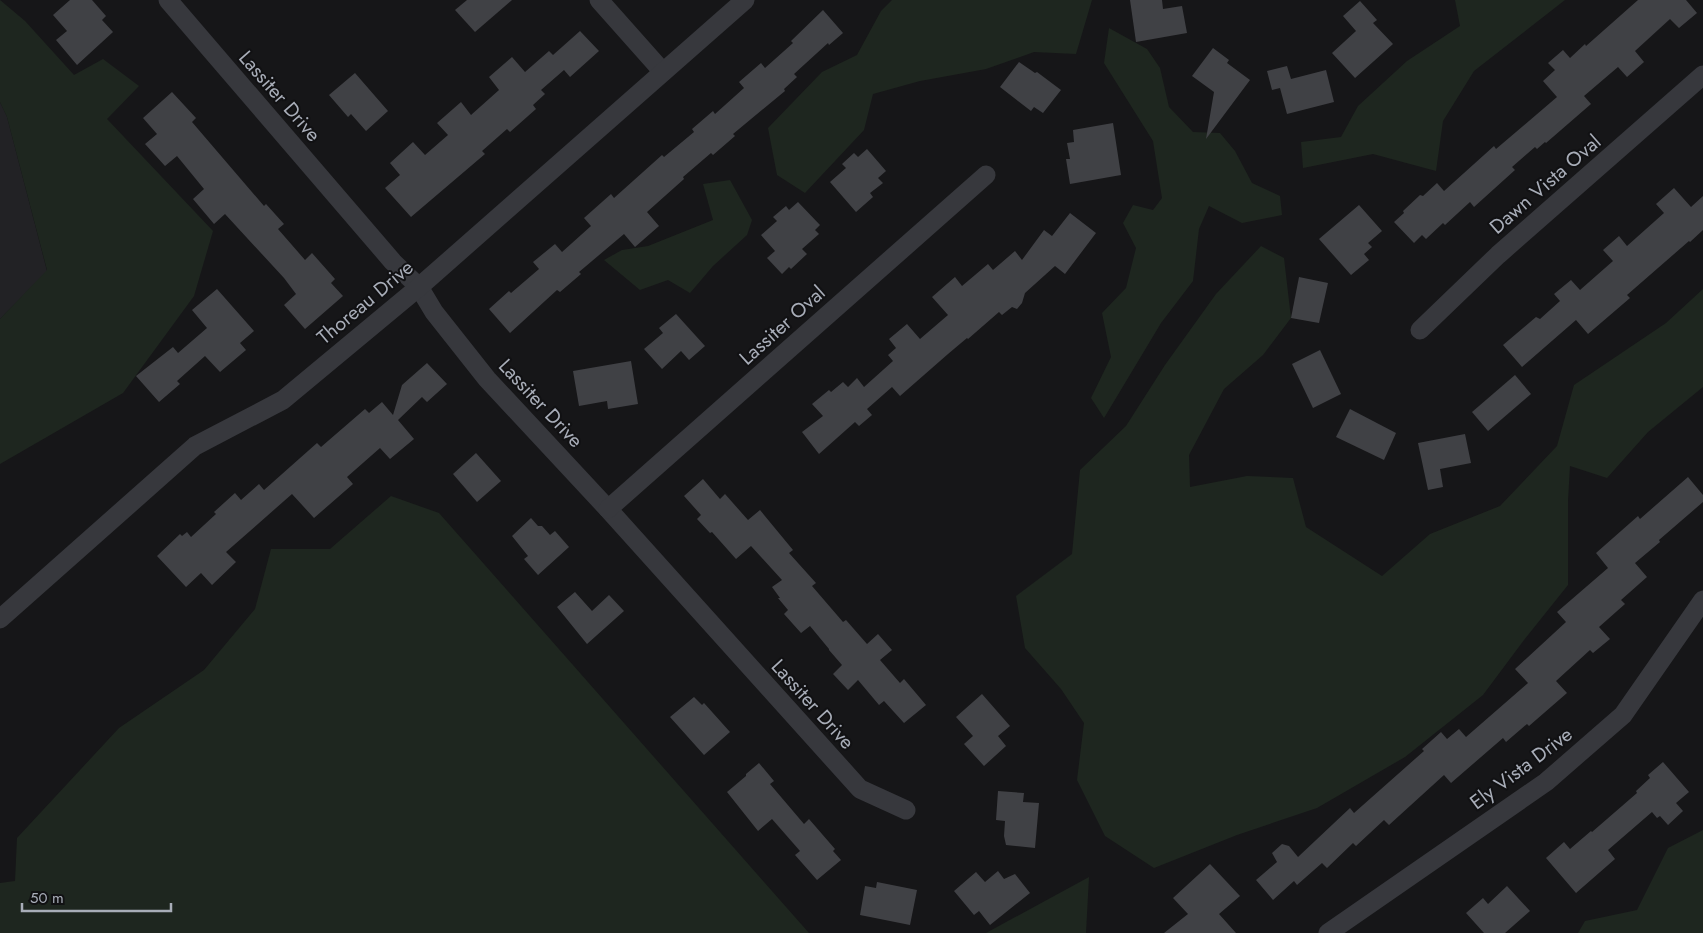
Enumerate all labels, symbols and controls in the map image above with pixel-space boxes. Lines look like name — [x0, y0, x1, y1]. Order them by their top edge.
street label: Lassiter Drive — [232, 44, 327, 148]
street label: Dawn Vista Oval — [1483, 128, 1607, 241]
street label: Thoreau Drive — [311, 253, 420, 351]
street label: Lassiter Oval — [733, 279, 832, 372]
street label: Lassiter Drive — [492, 352, 590, 454]
street label: Lassiter Drive — [764, 653, 861, 756]
street label: Ely Vista Drive — [1464, 720, 1579, 817]
scale bar — [22, 880, 171, 912]
text: 50 m — [30, 887, 64, 909]

